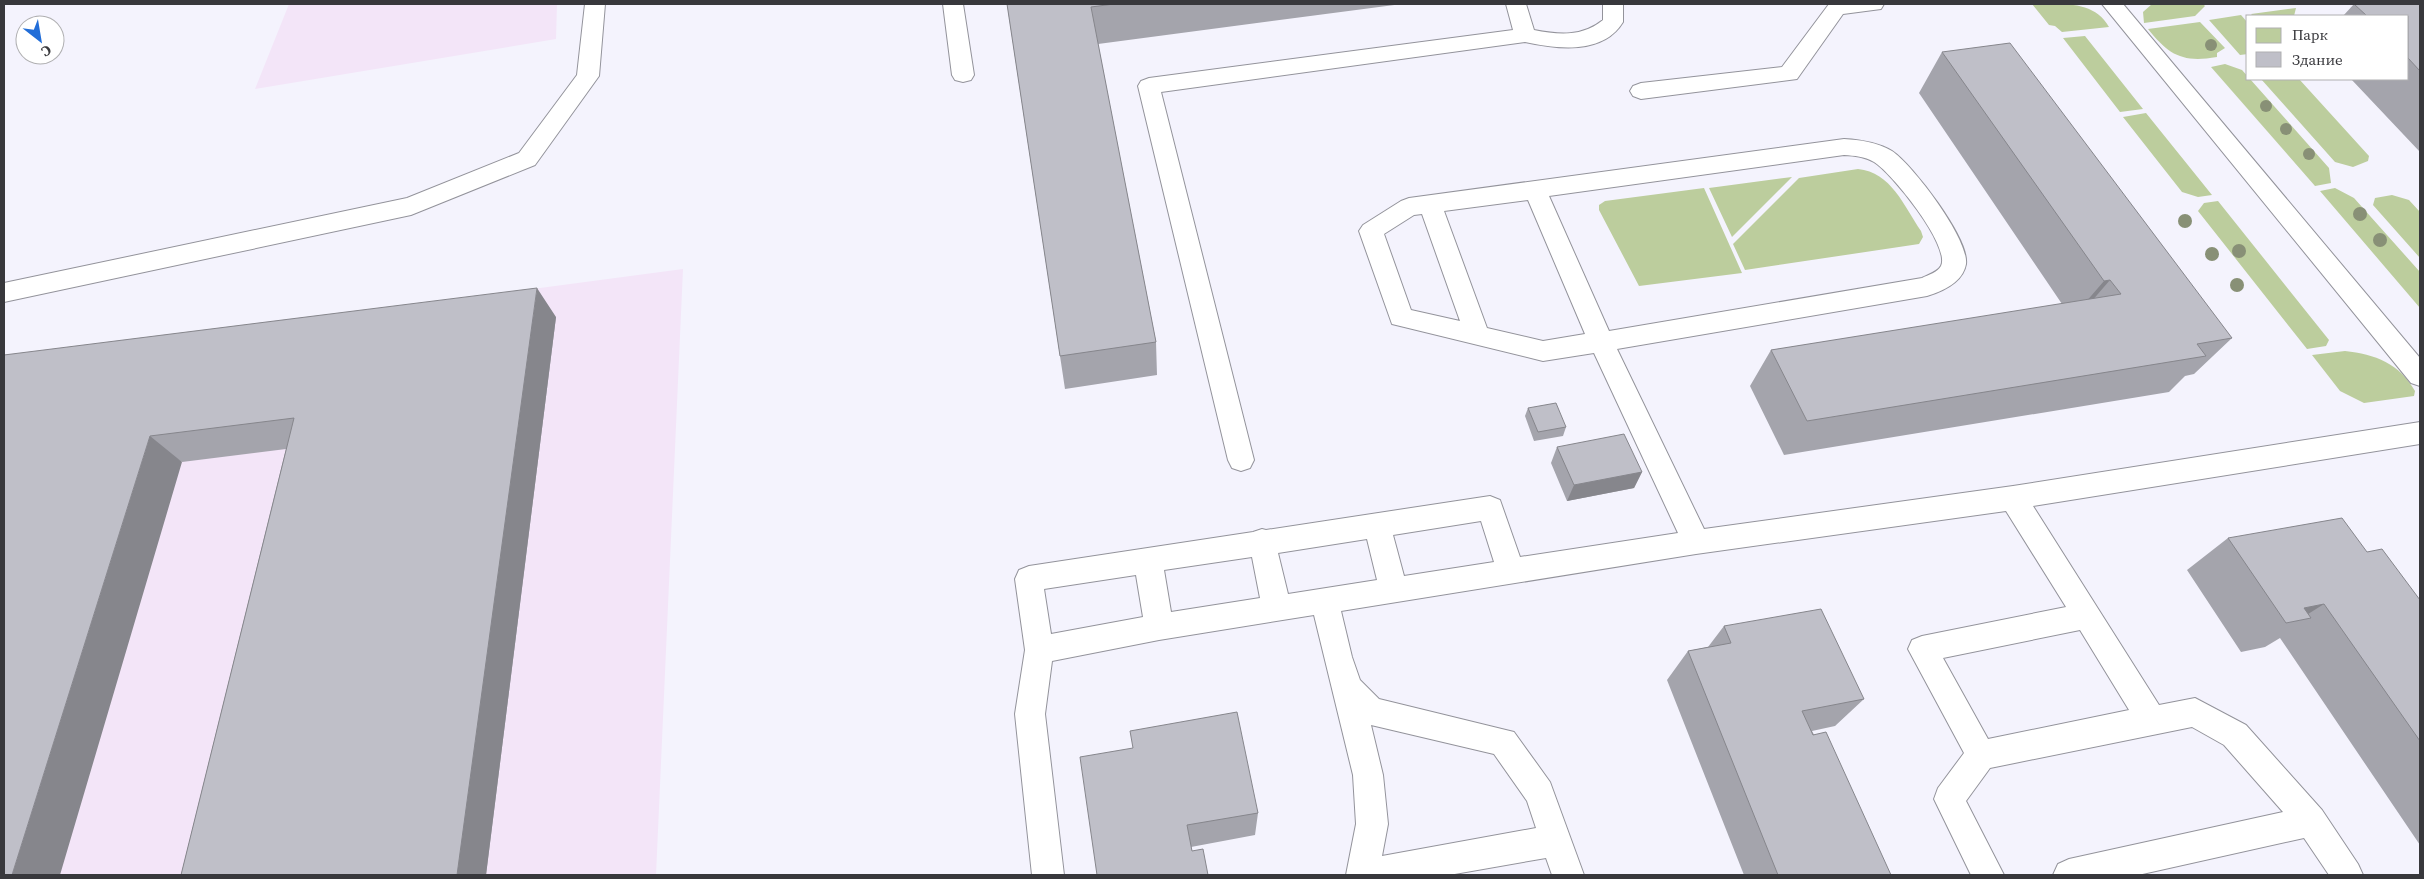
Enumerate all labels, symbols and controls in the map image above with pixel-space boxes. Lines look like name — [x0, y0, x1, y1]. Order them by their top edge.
north arrow — [15, 15, 65, 65]
legend — [2246, 15, 2409, 80]
text: Парк — [2292, 24, 2328, 45]
text: С — [38, 40, 56, 62]
text: Здание — [2292, 49, 2343, 70]

